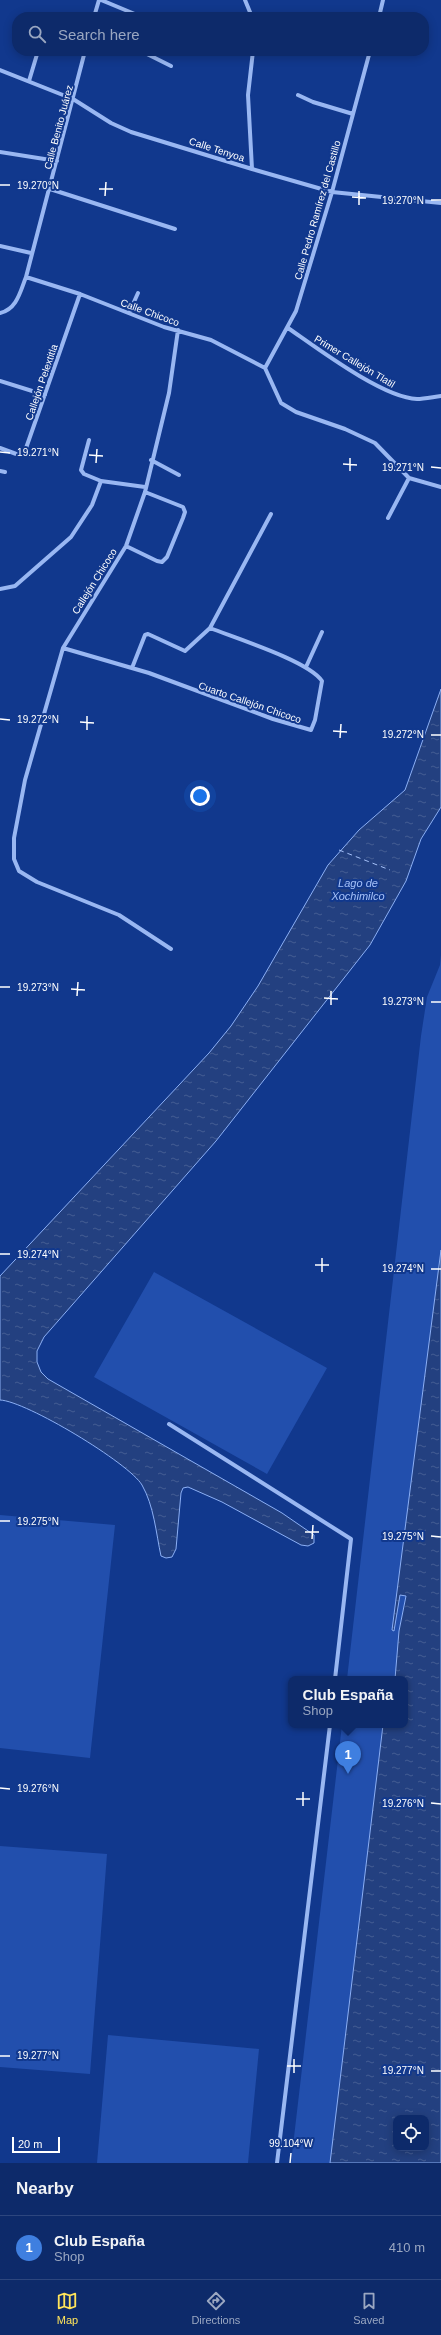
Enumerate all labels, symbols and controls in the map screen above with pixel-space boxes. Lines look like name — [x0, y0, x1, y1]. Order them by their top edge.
search box — [12, 12, 429, 56]
icon: search — [26, 23, 48, 45]
text: Search here — [58, 26, 140, 43]
street label: Calle Benito Juárez — [42, 84, 75, 170]
street label: Calle Tenyoa — [188, 135, 246, 164]
street label: Calle Pedro Ramírez del Castillo — [292, 139, 343, 281]
text: 19.270°N — [17, 180, 59, 191]
text: 19.270°N — [382, 195, 424, 206]
street label: Calle Chicoco — [119, 297, 181, 328]
street label: Primer Callejón Tlatil — [312, 333, 397, 390]
street label: Callejón Pelextitla — [23, 342, 60, 422]
text: 19.271°N — [17, 447, 59, 458]
text: 19.271°N — [382, 462, 424, 473]
street label: Callejón Chicoco — [70, 546, 119, 616]
street label: Cuarto Callejón Chicoco — [197, 680, 303, 725]
text: 19.272°N — [17, 714, 59, 725]
text: 19.272°N — [382, 729, 424, 740]
your location — [190, 786, 210, 806]
water label: Lago de Xochimilco — [330, 877, 385, 902]
text: 19.273°N — [17, 982, 59, 993]
text: 19.273°N — [382, 996, 424, 1007]
text: 19.274°N — [17, 1249, 59, 1260]
text: 19.274°N — [382, 1263, 424, 1274]
text: 19.275°N — [17, 1516, 59, 1527]
text: 19.275°N — [382, 1531, 424, 1542]
popup — [288, 1676, 408, 1728]
text: Club España — [303, 1686, 393, 1703]
text: Shop — [303, 1703, 333, 1718]
pin: 1 — [335, 1741, 361, 1774]
text: 19.276°N — [17, 1783, 59, 1794]
text: 19.276°N — [382, 1798, 424, 1809]
text: 19.277°N — [17, 2050, 59, 2061]
text: 19.277°N — [382, 2065, 424, 2076]
map controls — [393, 2115, 429, 2151]
button: locate — [393, 2115, 429, 2151]
scale bar — [12, 2135, 60, 2154]
text: 20 m — [18, 2138, 42, 2150]
text: 99.104°W — [269, 2138, 314, 2149]
text: Nearby — [16, 2179, 74, 2198]
text: Club España — [54, 2232, 145, 2249]
text: 1 — [25, 2240, 33, 2255]
text: 410 m — [389, 2240, 425, 2255]
text: Shop — [54, 2249, 84, 2264]
tab: Map — [56, 2290, 78, 2326]
tab: Directions — [191, 2290, 240, 2326]
tab: Saved — [353, 2290, 384, 2326]

